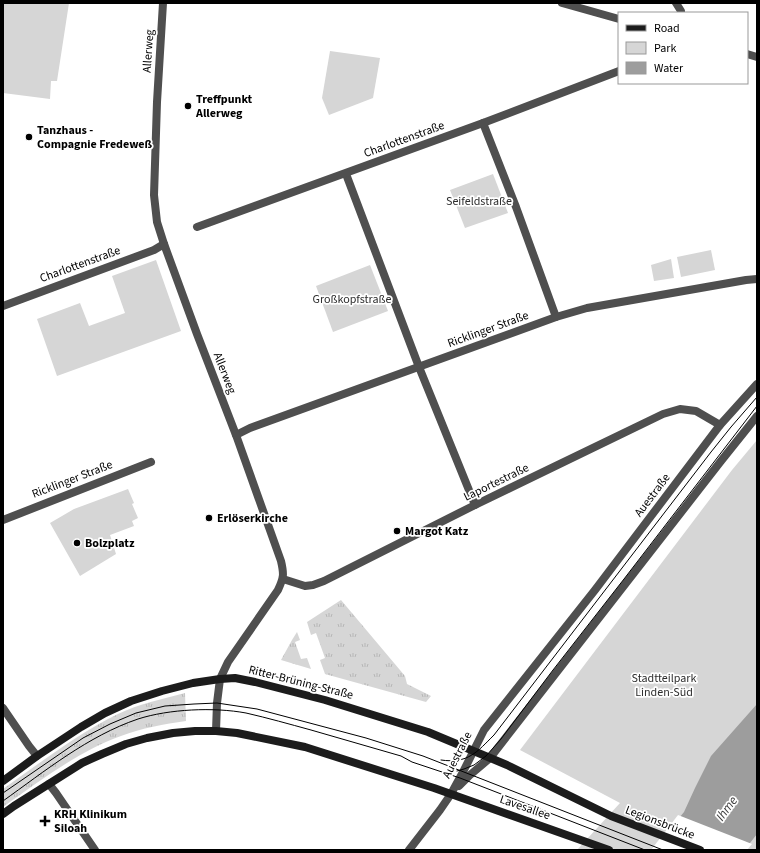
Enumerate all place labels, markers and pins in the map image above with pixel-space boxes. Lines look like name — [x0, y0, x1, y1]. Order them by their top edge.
place label: Treffpunkt Allerweg — [195, 91, 253, 122]
marker: Treffpunkt Allerweg — [183, 101, 193, 111]
place label: Tanzhaus - Compagnie Fredeweß — [37, 122, 153, 153]
marker: Tanzhaus - Compagnie Fredeweß — [24, 132, 34, 142]
place label: Erlöserkirche — [217, 510, 288, 527]
marker: Erlöserkirche — [204, 513, 214, 523]
place label: Margot Katz — [405, 523, 469, 540]
marker: Margot Katz — [392, 526, 402, 536]
place label: Bolzplatz — [85, 535, 135, 552]
marker: Bolzplatz — [72, 538, 82, 548]
place label: KRH Klinikum Siloah — [54, 806, 127, 837]
marker: KRH Klinikum Siloah — [39, 815, 51, 827]

